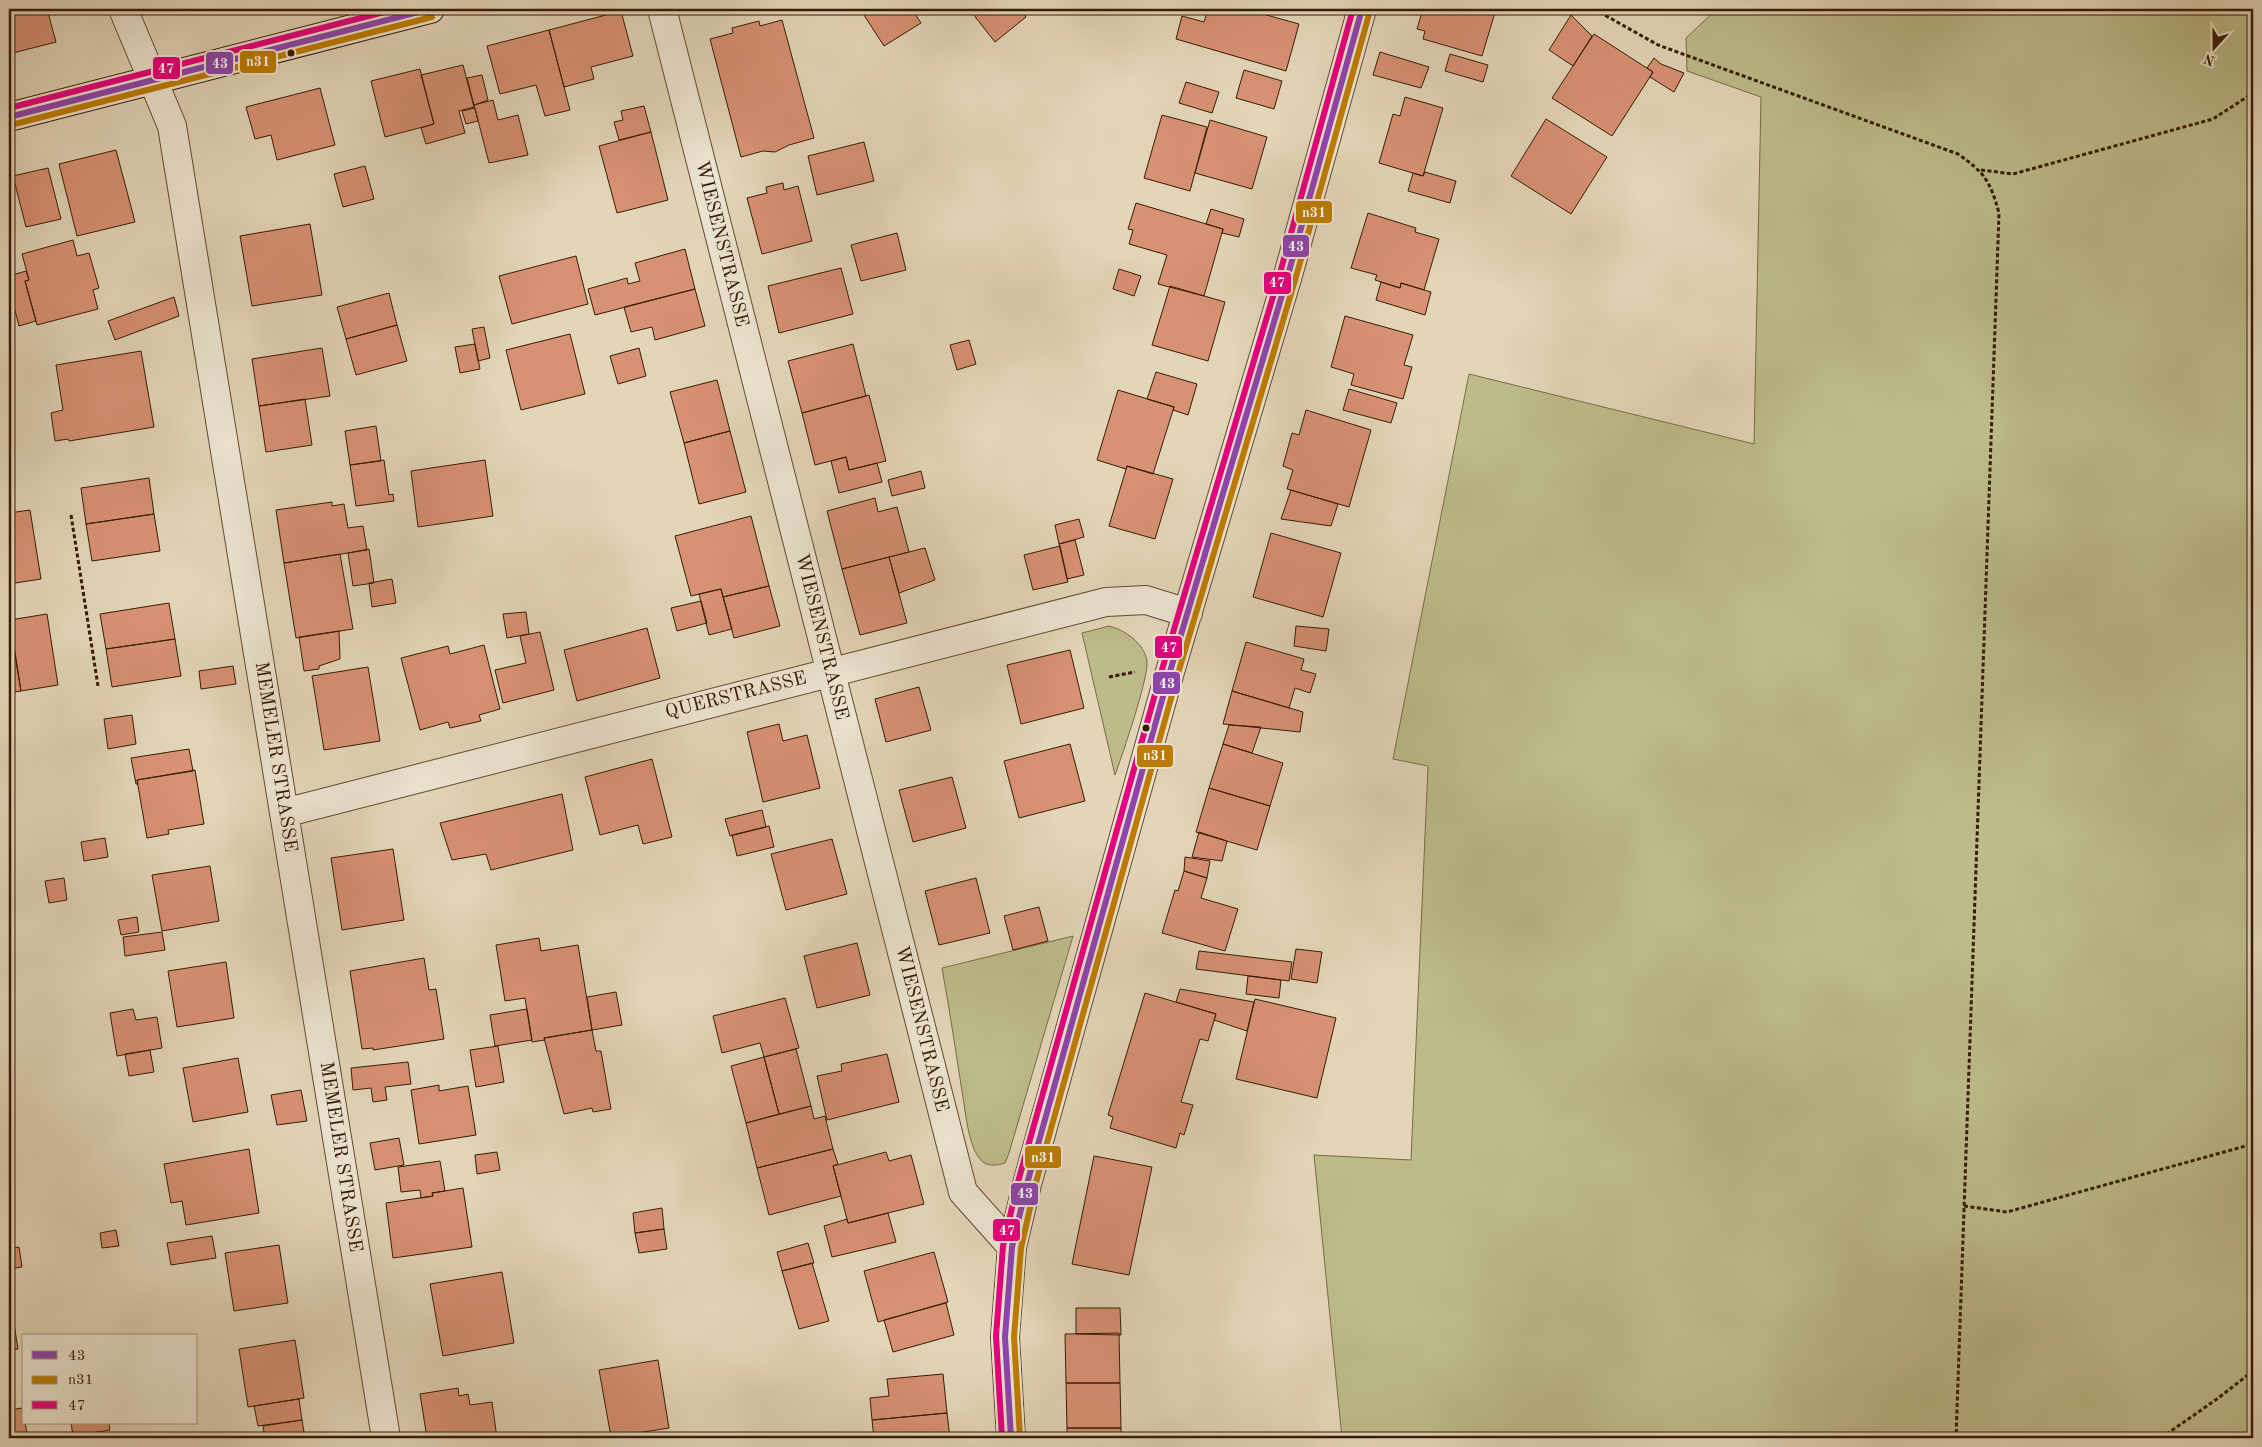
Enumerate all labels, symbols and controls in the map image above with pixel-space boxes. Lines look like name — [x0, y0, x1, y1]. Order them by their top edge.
north arrow — [2190, 22, 2240, 72]
unlabelled marker — [286, 48, 296, 58]
line badge: n31 — [239, 50, 277, 74]
line badge: 43 — [205, 51, 234, 75]
text: N — [2202, 51, 2217, 68]
text: n31 — [246, 55, 270, 69]
line badge: 47 — [152, 56, 181, 80]
text: 43 — [212, 57, 228, 71]
text: 47 — [158, 62, 174, 76]
street label: WIESENSTRASSE — [691, 159, 751, 329]
line badge: n31 — [1295, 200, 1333, 224]
text: n31 — [1302, 206, 1326, 220]
line badge: 43 — [1282, 234, 1310, 258]
text: 43 — [1288, 240, 1304, 254]
line badge: 47 — [1263, 271, 1292, 295]
text: 47 — [1269, 276, 1285, 290]
street label: WIESENSTRASSE — [791, 552, 851, 722]
line badge: 47 — [1154, 635, 1183, 659]
text: 47 — [1161, 641, 1177, 655]
street label: MEMELER STRASSE — [251, 660, 299, 854]
street label: QUERSTRASSE — [663, 669, 809, 723]
line badge: 43 — [1152, 671, 1181, 695]
text: 43 — [1159, 677, 1175, 691]
unlabelled marker — [1141, 723, 1151, 733]
line badge: n31 — [1136, 744, 1174, 768]
text: n31 — [1143, 749, 1167, 763]
street label: WIESENSTRASSE — [891, 944, 951, 1114]
street label: MEMELER STRASSE — [316, 1060, 364, 1254]
line badge: n31 — [1024, 1145, 1062, 1169]
text: n31 — [1031, 1151, 1055, 1165]
line badge: 43 — [1010, 1182, 1039, 1206]
text: 43 — [1017, 1187, 1033, 1201]
line badge: 47 — [992, 1218, 1021, 1242]
text: 47 — [999, 1224, 1015, 1238]
legend — [22, 1334, 198, 1424]
text: 43 — [68, 1349, 85, 1364]
text: n31 — [68, 1373, 94, 1388]
text: 47 — [68, 1399, 85, 1414]

